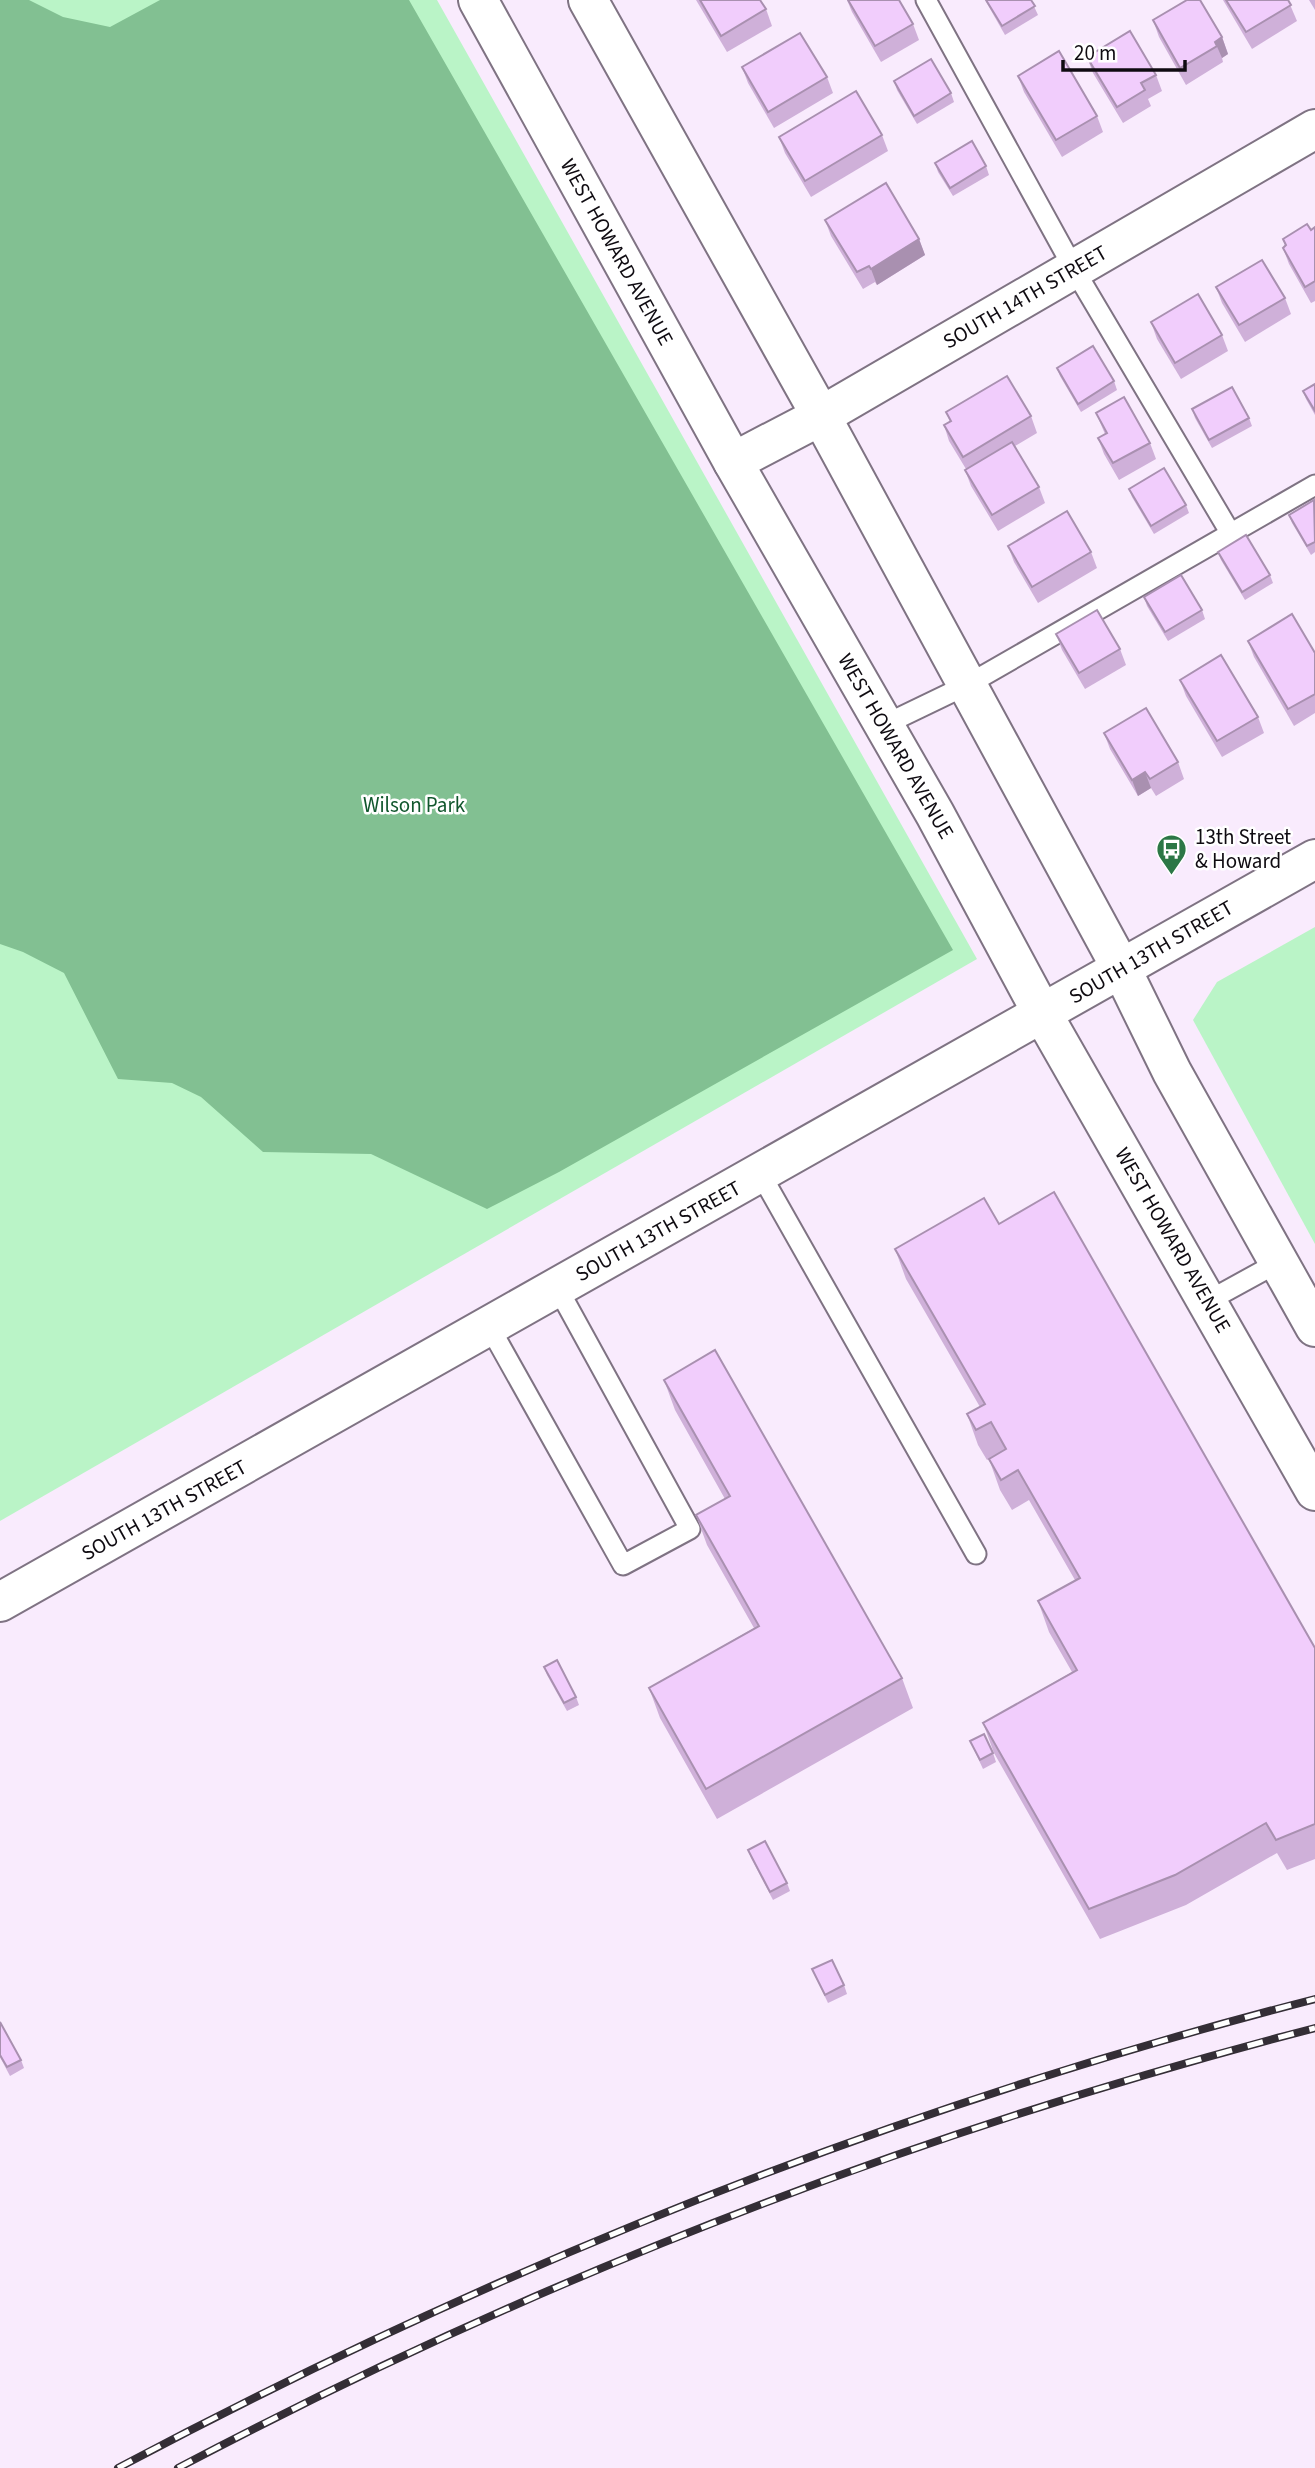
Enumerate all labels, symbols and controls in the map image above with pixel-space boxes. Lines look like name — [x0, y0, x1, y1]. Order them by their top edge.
scale bar — [1063, 28, 1186, 72]
text: 20 m — [1074, 38, 1116, 68]
street label: WEST HOWARD AVENUE — [553, 153, 681, 351]
street label: SOUTH 14TH STREET — [937, 238, 1113, 356]
street label: WEST HOWARD AVENUE — [831, 648, 961, 844]
park label: Wilson Park — [363, 790, 466, 820]
place label: 13th Street & Howard — [1195, 822, 1291, 876]
bus stop icon: 13th Street & Howard — [1155, 832, 1189, 876]
street label: SOUTH 13TH STREET — [1063, 893, 1239, 1011]
street label: WEST HOWARD AVENUE — [1108, 1142, 1238, 1338]
street label: SOUTH 13TH STREET — [570, 1173, 746, 1289]
street label: SOUTH 13TH STREET — [76, 1452, 252, 1568]

